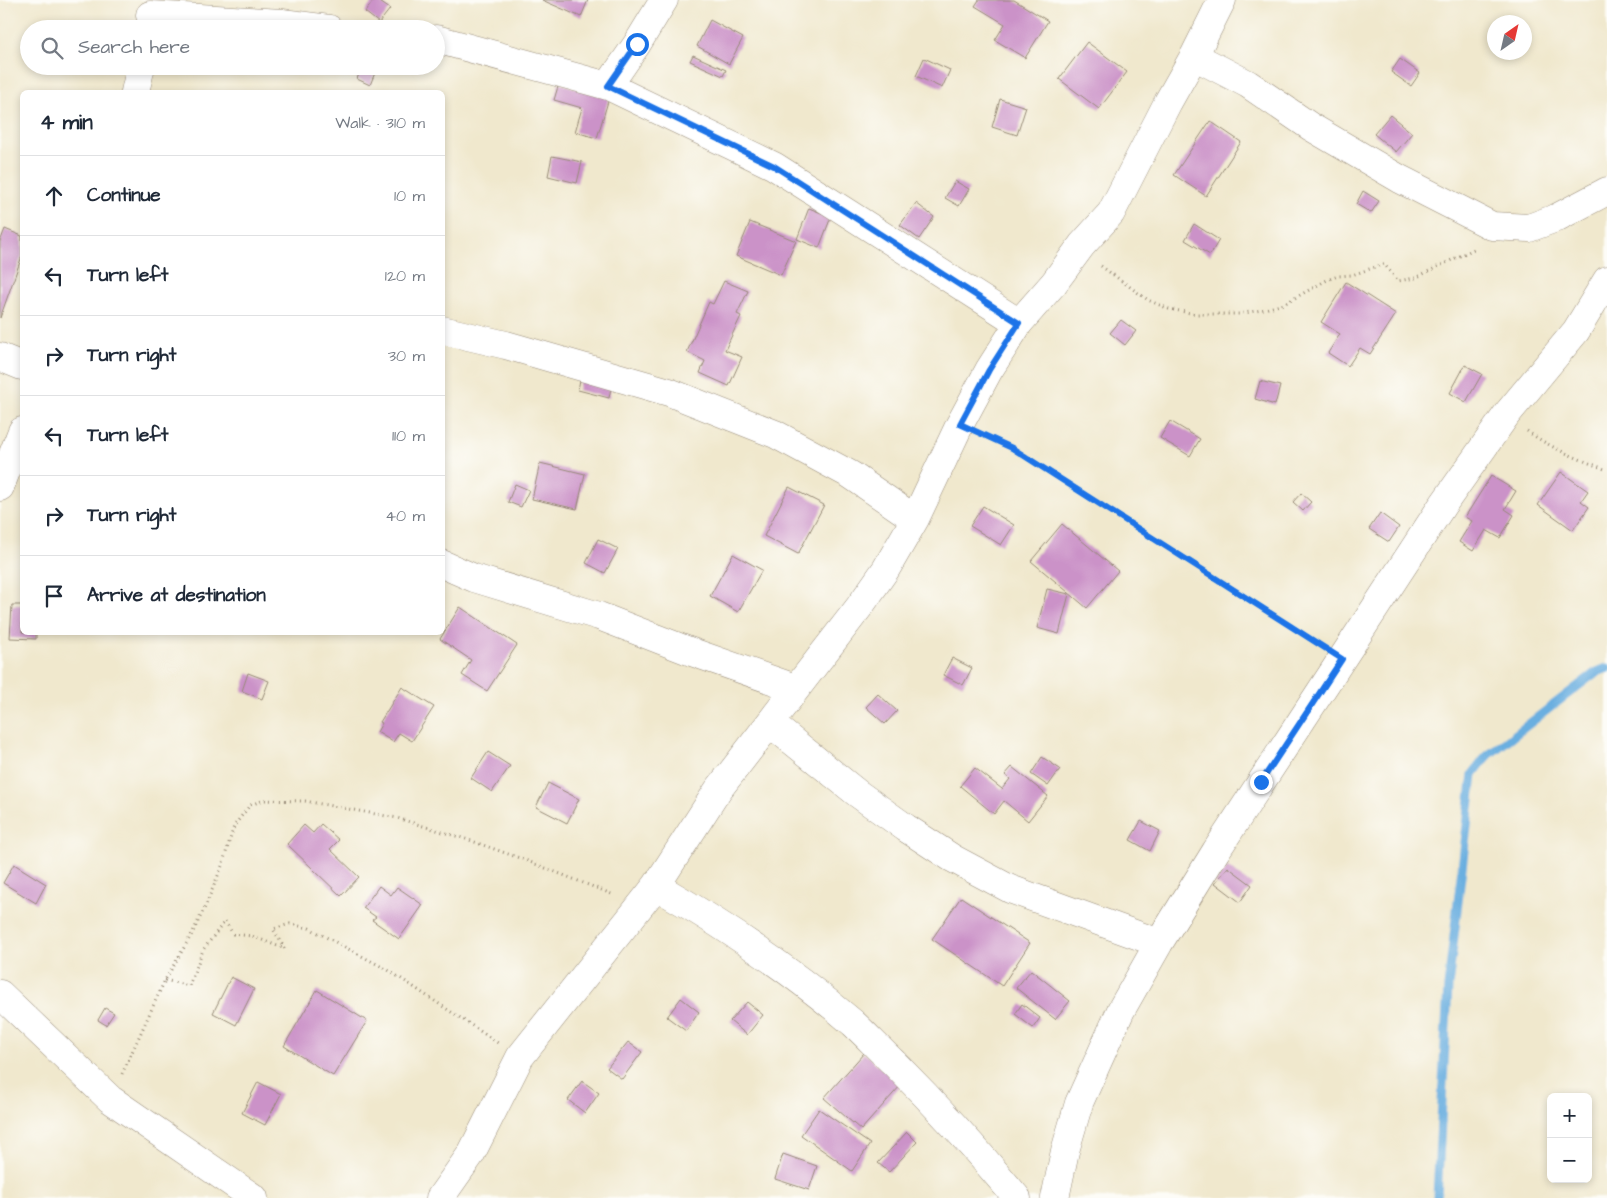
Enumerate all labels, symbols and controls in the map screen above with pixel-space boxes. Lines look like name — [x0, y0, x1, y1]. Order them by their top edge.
north arrow — [1487, 15, 1532, 60]
search box — [20, 20, 445, 75]
route start — [626, 33, 649, 56]
icon: search — [38, 34, 66, 62]
text: Search here — [78, 34, 190, 61]
text: 4 min — [40, 108, 93, 137]
text: Walk · 310 m — [335, 112, 425, 134]
icon: ahead — [40, 182, 68, 210]
text: Continue — [87, 182, 161, 209]
text: 10 m — [394, 185, 425, 207]
icon: left — [40, 262, 68, 290]
text: Turn left — [87, 262, 168, 289]
text: 120 m — [385, 265, 425, 287]
icon: right — [40, 342, 68, 370]
text: Turn right — [87, 342, 176, 369]
text: 30 m — [388, 345, 425, 367]
icon: left — [40, 422, 68, 450]
text: Turn left — [87, 422, 168, 449]
text: 110 m — [392, 425, 425, 447]
icon: right — [40, 502, 68, 530]
text: Turn right — [87, 502, 176, 529]
text: 40 m — [385, 505, 425, 527]
icon: arrive — [40, 582, 68, 610]
text: Arrive at destination — [87, 582, 266, 609]
route end — [1250, 771, 1273, 794]
map controls — [1547, 1093, 1592, 1183]
button: + — [1547, 1093, 1592, 1138]
button: − — [1547, 1138, 1592, 1183]

